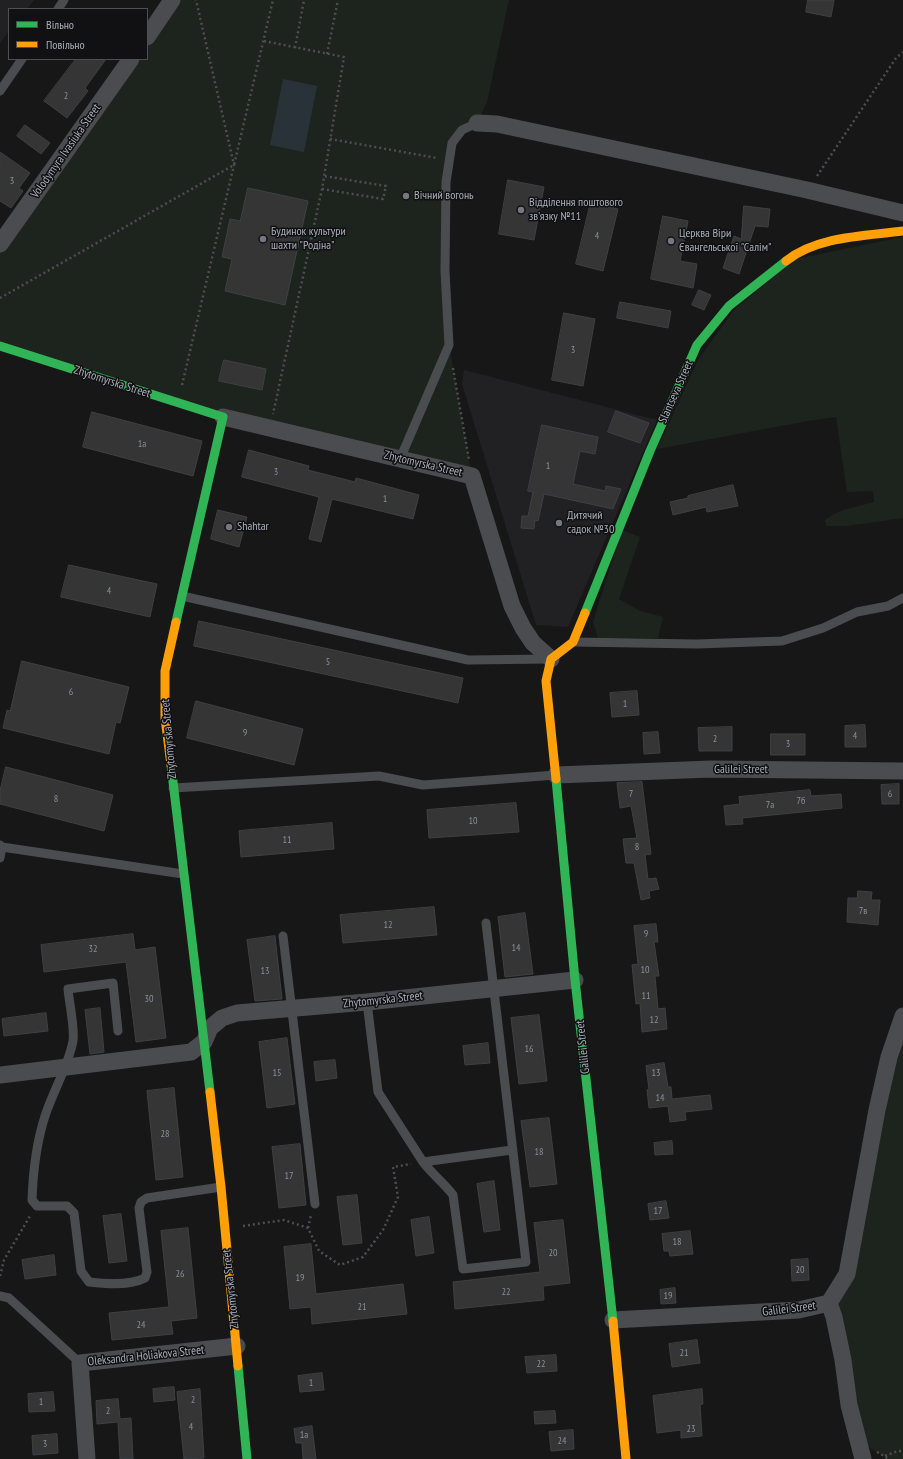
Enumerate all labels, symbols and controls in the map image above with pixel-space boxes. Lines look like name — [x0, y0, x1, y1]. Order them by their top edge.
legend — [8, 8, 148, 60]
text: Вільно — [46, 17, 74, 32]
text: Повільно — [46, 37, 85, 52]
house number: 2 — [64, 90, 68, 102]
street label: Volodymyra Ivasiuka Street — [28, 101, 104, 201]
house number: 3 — [10, 175, 14, 187]
place label: Вічний вогонь — [414, 189, 474, 203]
marker: Вічний вогонь — [401, 191, 411, 201]
place label: Відділення поштового зв'язку №11 — [529, 196, 623, 224]
marker: Відділення поштового зв'язку №11 — [516, 205, 526, 215]
place label: Будинок культури шахти "Родіна" — [271, 225, 346, 253]
place label: Церква Віри Євангельської "Салім" — [679, 227, 771, 255]
house number: 4 — [595, 230, 599, 242]
marker: Будинок культури шахти "Родіна" — [258, 234, 268, 244]
marker: Церква Віри Євангельської "Салім" — [666, 236, 676, 246]
house number: 3 — [571, 344, 575, 356]
street label: Slantseva Street — [656, 358, 696, 426]
street label: Zhytomyrska Street — [72, 363, 152, 401]
house number: 1а — [138, 438, 146, 450]
street label: Zhytomyrska Street — [382, 448, 464, 480]
house number: 1 — [546, 460, 550, 472]
house number: 3 — [274, 466, 278, 478]
house number: 1 — [383, 493, 387, 505]
place label: Дитячий садок №30 — [567, 509, 614, 537]
marker: Дитячий садок №30 — [554, 518, 564, 528]
place label: Shahtar — [237, 520, 269, 534]
marker: Shahtar — [224, 522, 234, 532]
house number: 4 — [107, 585, 111, 597]
house number: 5 — [326, 656, 330, 668]
house number: 6 — [69, 686, 73, 698]
house number: 1 — [623, 698, 627, 710]
street label: Zhytomyrska Street — [158, 699, 180, 779]
house number: 9 — [243, 727, 247, 739]
house number: 4 — [853, 730, 857, 742]
house number: 2 — [713, 733, 717, 745]
house number: 3 — [786, 738, 790, 750]
street label: Galilei Street — [714, 763, 768, 777]
house number: 7 — [629, 788, 633, 800]
house number: 6 — [888, 788, 892, 800]
house number: 8 — [54, 793, 58, 805]
house number: 7б — [797, 795, 805, 807]
house number: 7а — [766, 799, 774, 811]
house number: 10 — [469, 815, 477, 827]
house number: 11 — [283, 834, 291, 846]
house number: 8 — [635, 841, 639, 853]
house number: 7в — [859, 905, 867, 917]
house number: 12 — [384, 919, 392, 931]
house number: 9 — [644, 928, 648, 940]
house number: 14 — [512, 942, 520, 954]
house number: 32 — [89, 943, 97, 955]
house number: 10 — [641, 964, 649, 976]
house number: 13 — [261, 965, 269, 977]
street label: Zhytomyrska Street — [342, 989, 424, 1011]
house number: 11 — [642, 990, 650, 1002]
house number: 30 — [145, 993, 153, 1005]
house number: 12 — [650, 1014, 658, 1026]
street label: Galilei Street — [573, 1019, 593, 1075]
house number: 16 — [525, 1043, 533, 1055]
house number: 15 — [273, 1067, 281, 1079]
house number: 13 — [652, 1067, 660, 1079]
house number: 14 — [656, 1092, 664, 1104]
house number: 28 — [161, 1128, 169, 1140]
house number: 18 — [535, 1146, 543, 1158]
house number: 17 — [285, 1170, 293, 1182]
house number: 17 — [654, 1205, 662, 1217]
house number: 18 — [673, 1236, 681, 1248]
house number: 20 — [549, 1247, 557, 1259]
street label: Zhytomyrska Street — [220, 1248, 242, 1330]
house number: 20 — [796, 1264, 804, 1276]
house number: 26 — [176, 1268, 184, 1280]
house number: 19 — [296, 1272, 304, 1284]
house number: 22 — [502, 1286, 510, 1298]
house number: 19 — [664, 1290, 672, 1302]
street label: Galilei Street — [761, 1299, 817, 1319]
house number: 21 — [358, 1301, 366, 1313]
house number: 24 — [137, 1319, 145, 1331]
street label: Oleksandra Holiakova Street — [87, 1343, 205, 1369]
house number: 21 — [680, 1347, 688, 1359]
house number: 22 — [537, 1358, 545, 1370]
house number: 1 — [309, 1377, 313, 1389]
house number: 2 — [191, 1394, 195, 1406]
house number: 1 — [39, 1396, 43, 1408]
house number: 2 — [106, 1405, 110, 1417]
house number: 4 — [189, 1421, 193, 1433]
house number: 23 — [687, 1423, 695, 1435]
house number: 1а — [300, 1429, 308, 1441]
house number: 24 — [558, 1435, 566, 1447]
house number: 3 — [43, 1438, 47, 1450]

